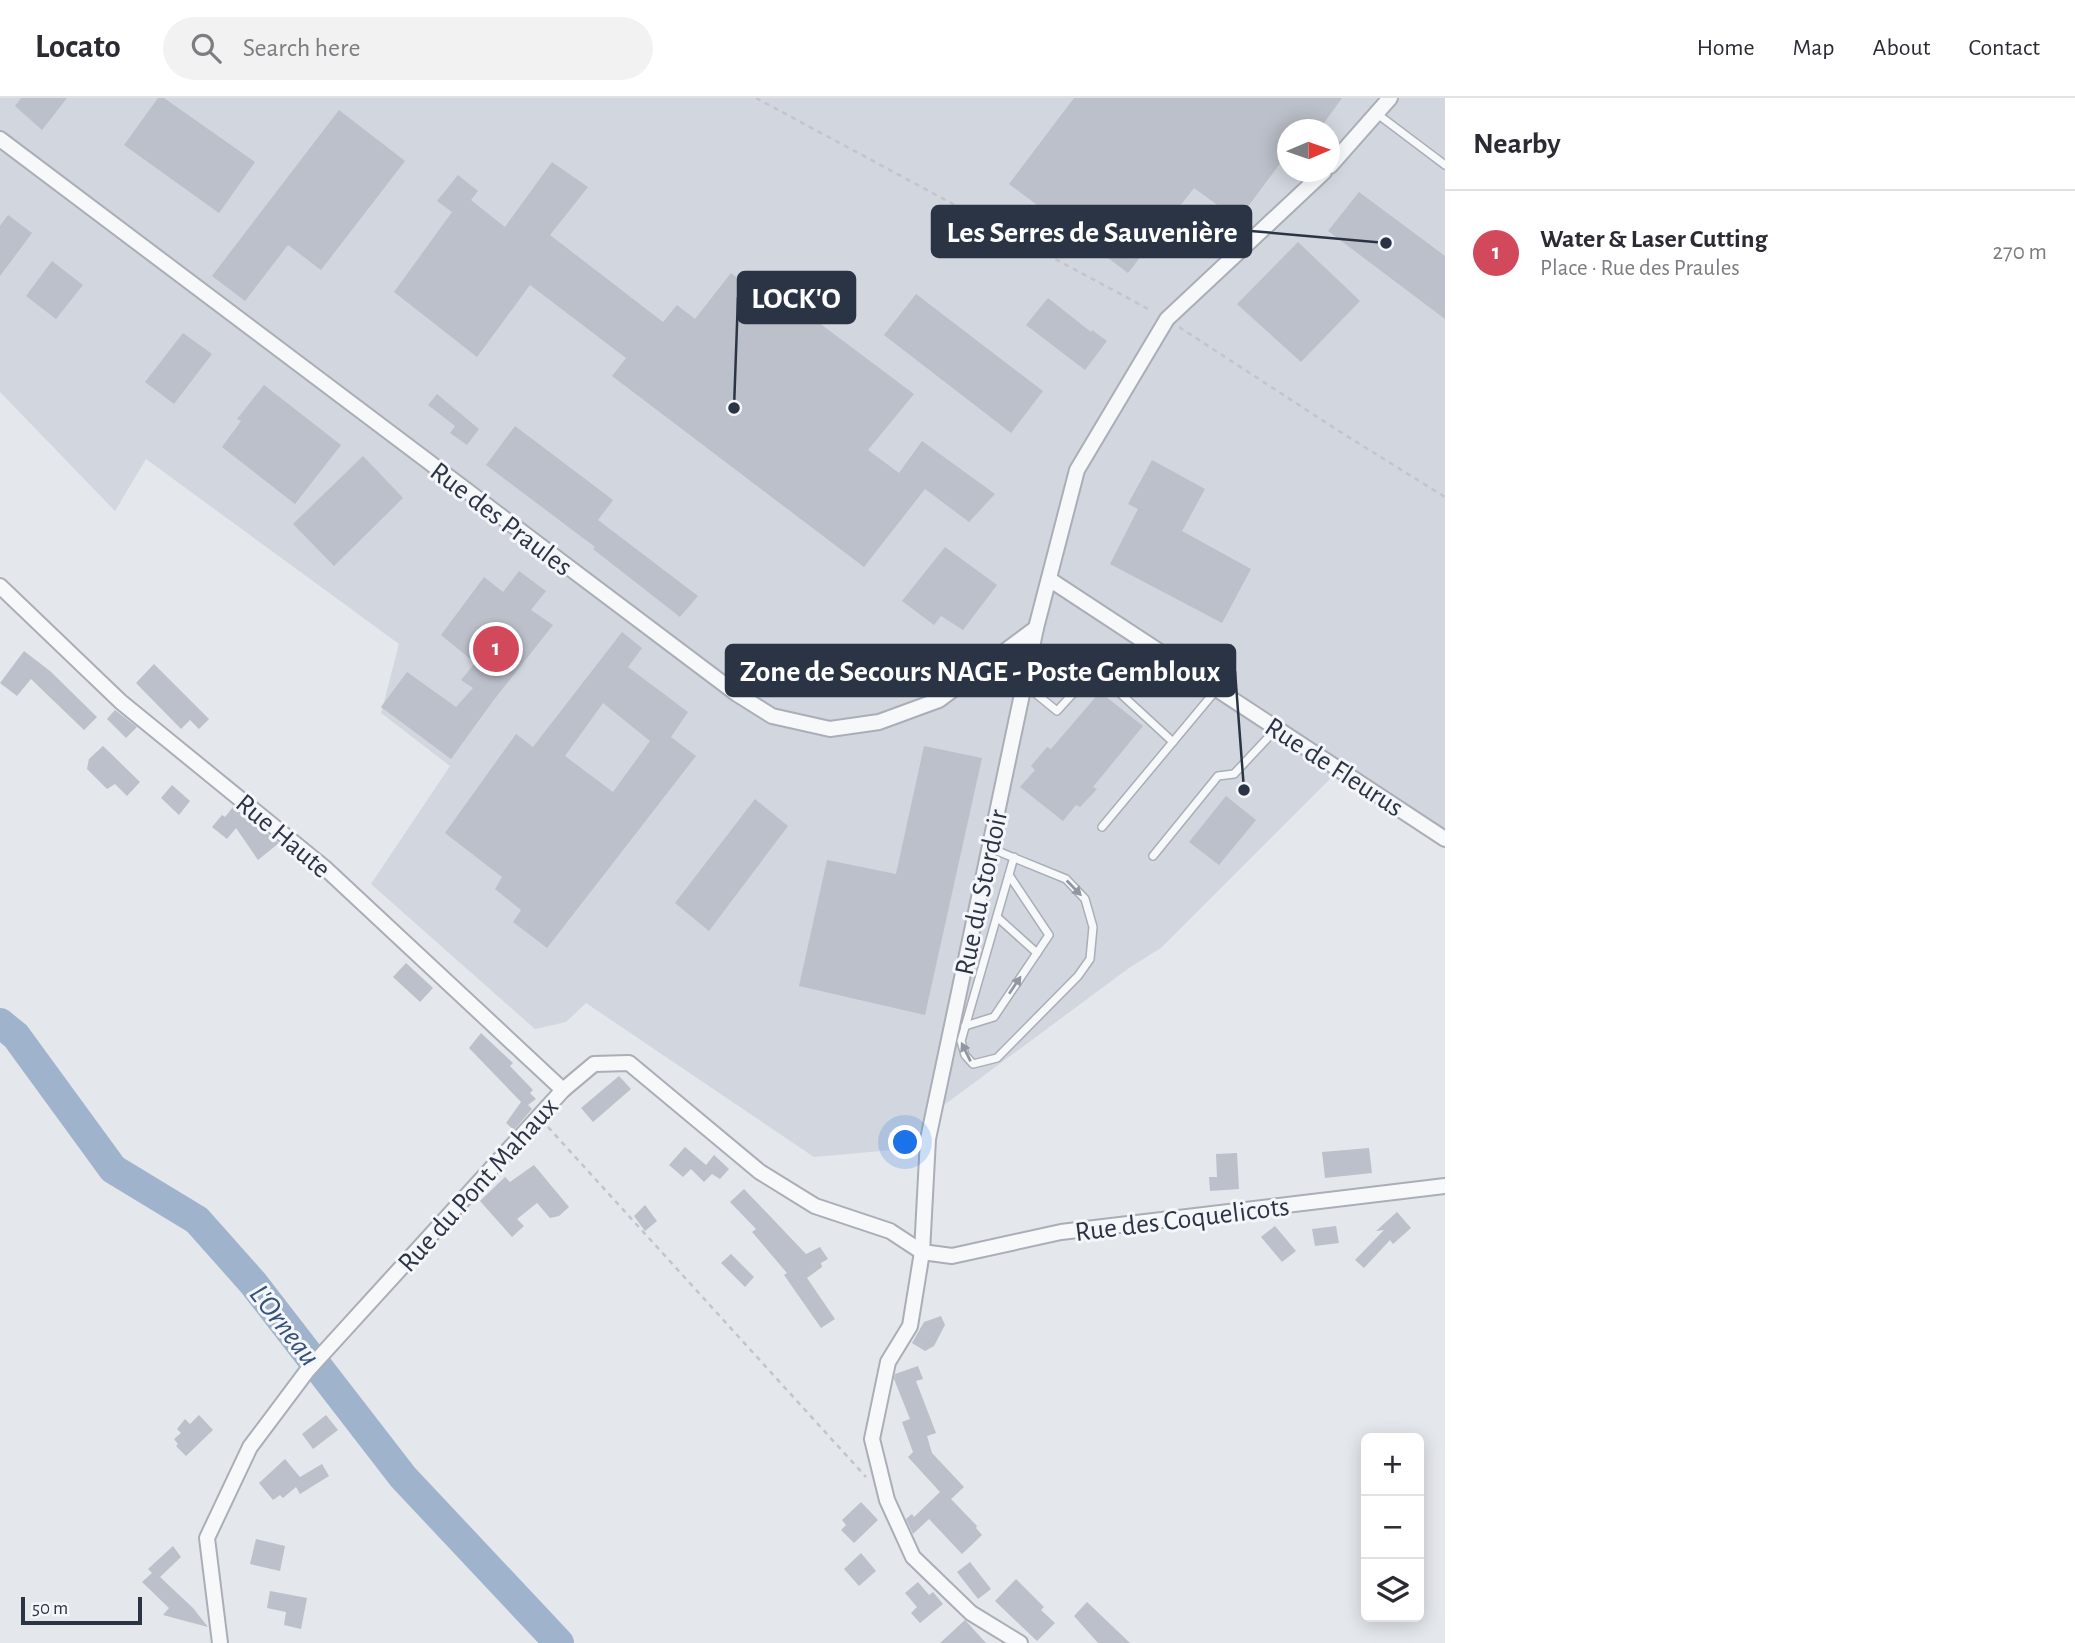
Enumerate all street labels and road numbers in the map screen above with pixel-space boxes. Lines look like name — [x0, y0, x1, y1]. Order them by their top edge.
street label: Rue des Praules — [425, 457, 577, 582]
street label: Rue de Fleurus — [1260, 713, 1408, 823]
street label: Rue Haute — [230, 789, 335, 884]
street label: Rue du Stordoir — [951, 807, 1013, 978]
street label: Rue du Pont Mahaux — [393, 1093, 564, 1278]
street label: Rue des Coquelicots — [1073, 1193, 1291, 1247]

